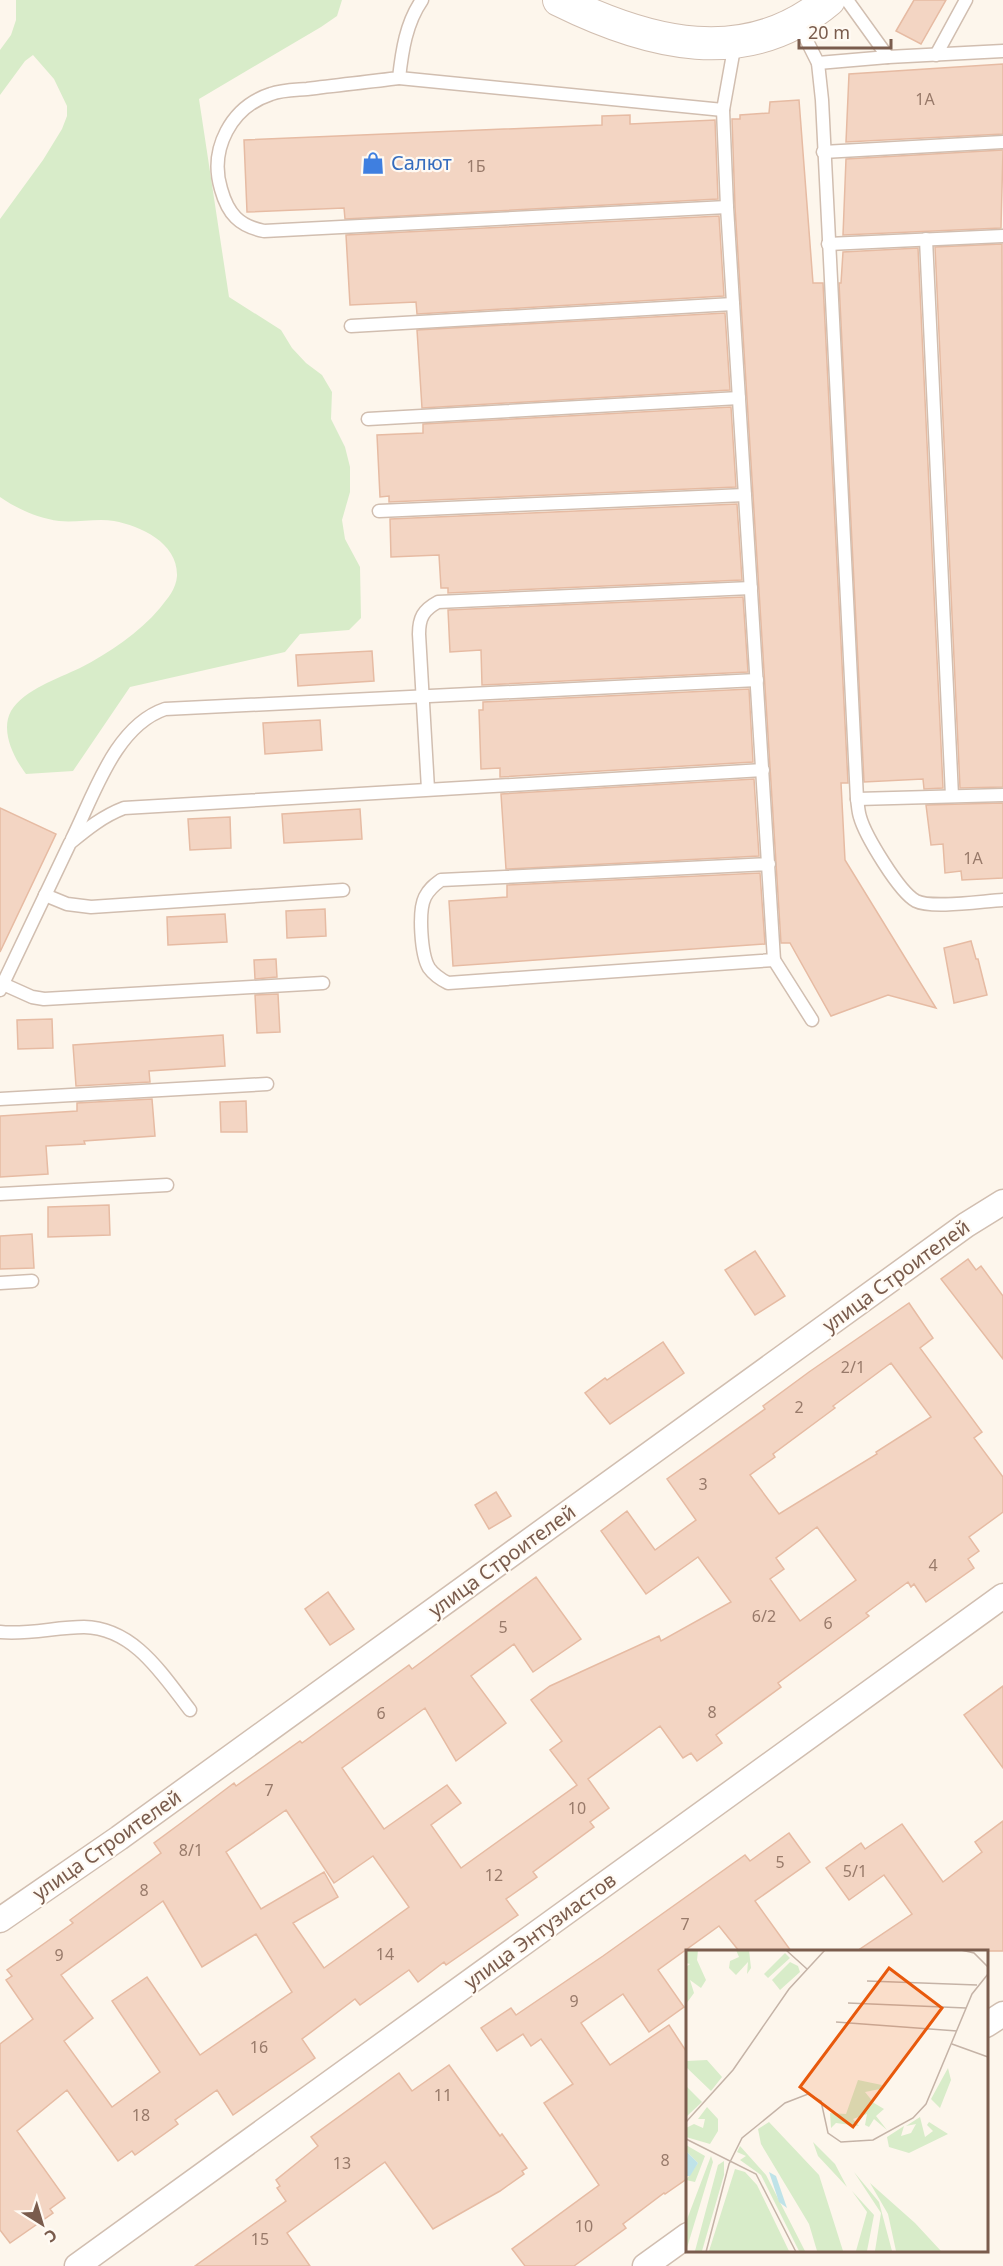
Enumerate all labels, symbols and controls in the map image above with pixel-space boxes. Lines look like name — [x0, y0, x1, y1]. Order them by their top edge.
scale bar — [799, 12, 890, 50]
text: 20 m — [808, 20, 850, 44]
house number: 1А — [915, 88, 935, 110]
place label: Салют — [391, 149, 452, 176]
shop icon: Салют — [360, 150, 386, 176]
house number: 1Б — [467, 155, 486, 177]
house number: 1А — [963, 847, 983, 869]
street label: улица Строителей — [817, 1213, 975, 1338]
house number: 2/1 — [841, 1356, 865, 1378]
house number: 2 — [794, 1396, 804, 1418]
house number: 3 — [698, 1473, 708, 1495]
street label: улица Строителей — [423, 1498, 581, 1623]
house number: 4 — [928, 1554, 938, 1576]
house number: 6/2 — [752, 1605, 776, 1627]
house number: 6 — [823, 1612, 833, 1634]
house number: 5 — [498, 1616, 508, 1638]
house number: 8 — [707, 1701, 717, 1723]
house number: 6 — [376, 1702, 386, 1724]
house number: 7 — [264, 1779, 274, 1801]
street label: улица Строителей — [27, 1783, 186, 1906]
house number: 10 — [568, 1797, 586, 1819]
house number: 8/1 — [179, 1839, 203, 1861]
house number: 5 — [775, 1851, 785, 1873]
house number: 5/1 — [843, 1860, 867, 1882]
house number: 12 — [485, 1864, 503, 1886]
street label: улица Энтузиастов — [458, 1866, 621, 1995]
house number: 8 — [139, 1879, 149, 1901]
house number: 7 — [680, 1913, 690, 1935]
house number: 14 — [376, 1943, 394, 1965]
house number: 9 — [54, 1944, 64, 1966]
inset map — [686, 1950, 988, 2251]
house number: 9 — [569, 1990, 579, 2012]
house number: 16 — [250, 2036, 268, 2058]
house number: 11 — [434, 2084, 452, 2106]
house number: 18 — [132, 2104, 150, 2126]
house number: 8 — [660, 2149, 670, 2171]
house number: 13 — [333, 2152, 351, 2174]
north arrow — [12, 2194, 72, 2254]
house number: 10 — [575, 2215, 593, 2237]
text: С — [40, 2224, 62, 2248]
house number: 15 — [251, 2228, 269, 2250]

